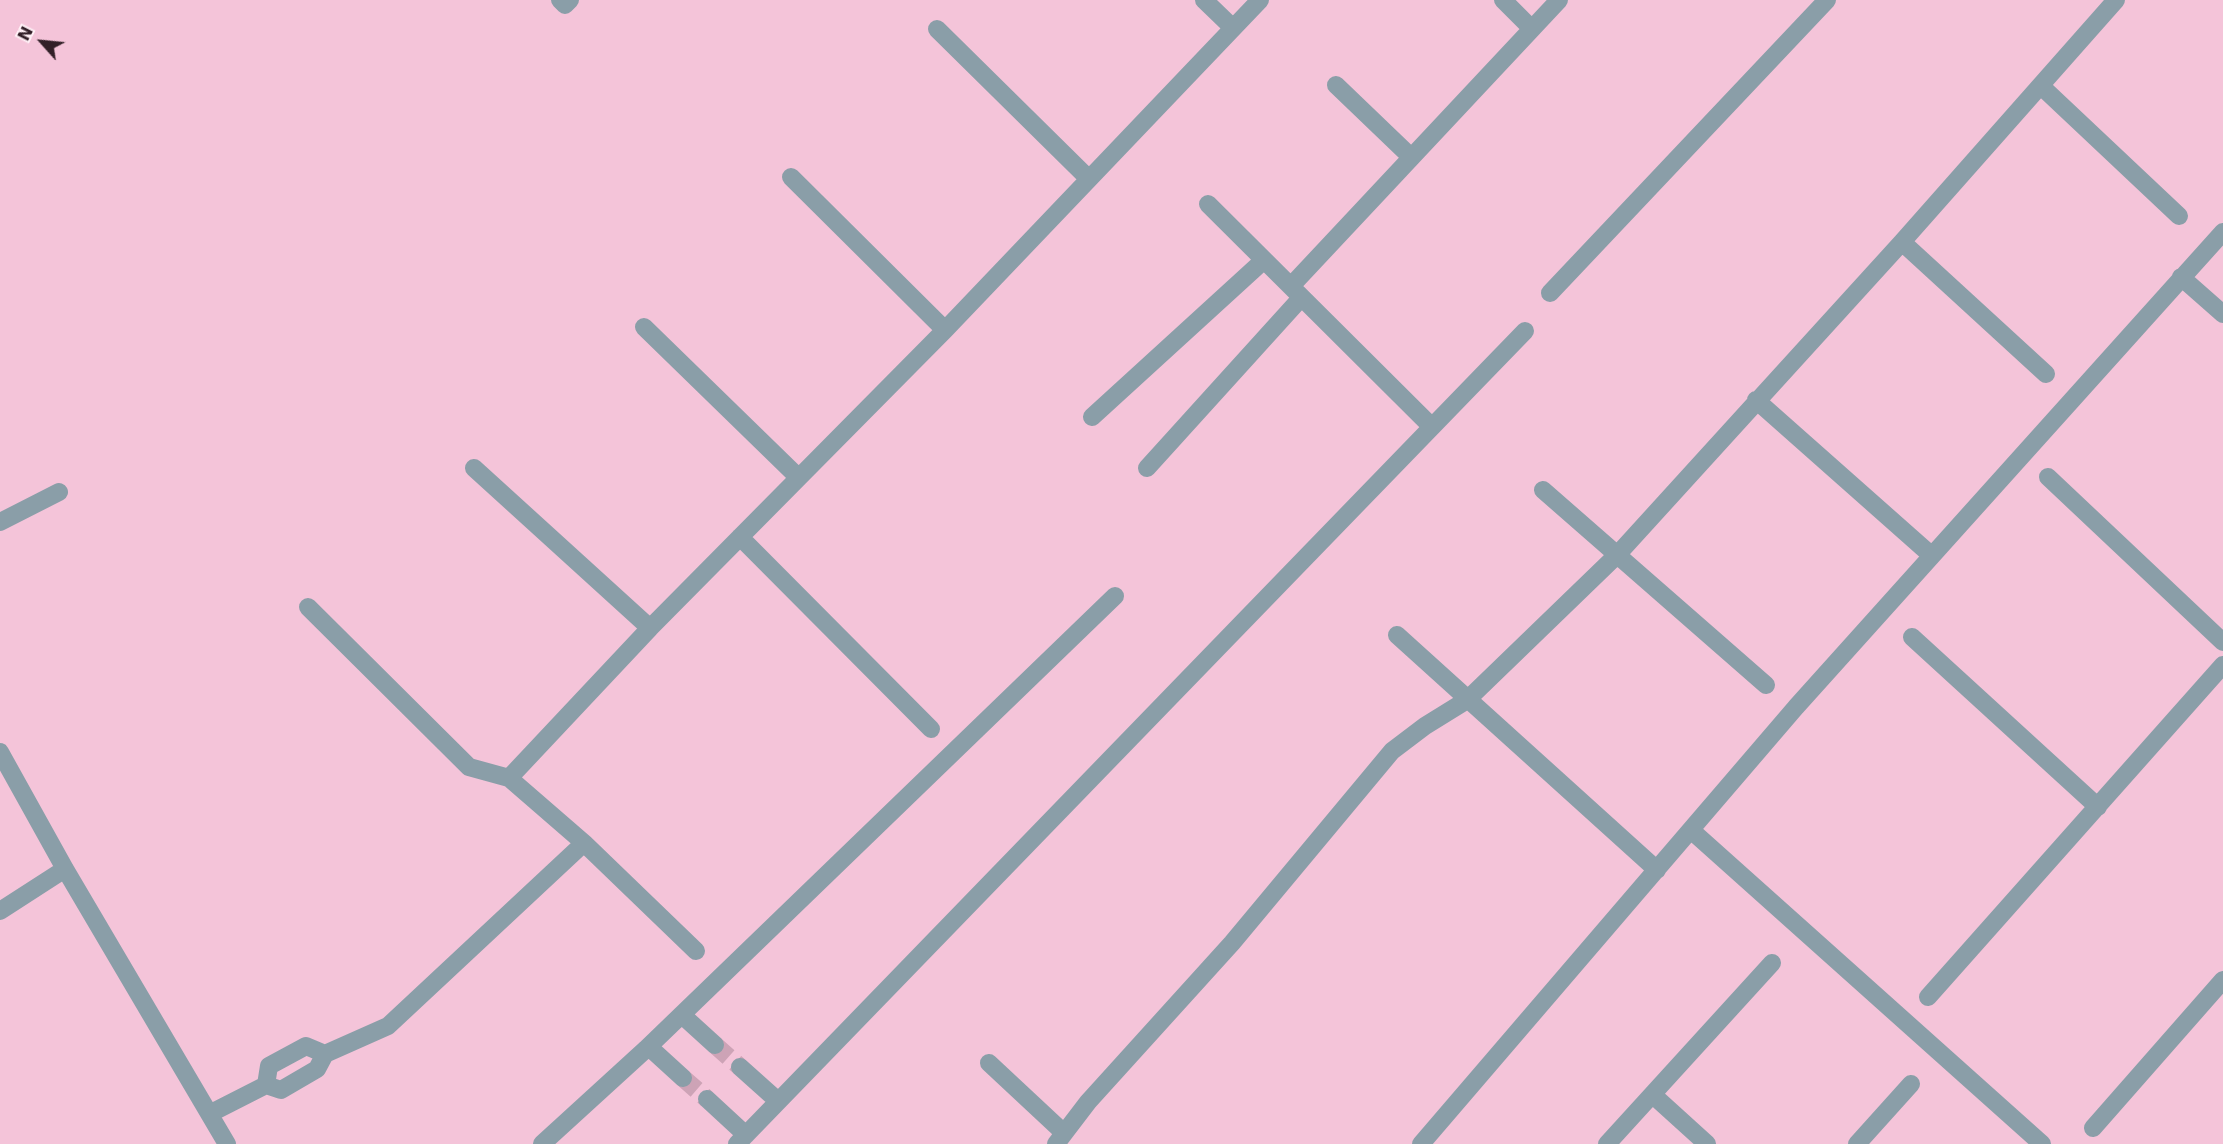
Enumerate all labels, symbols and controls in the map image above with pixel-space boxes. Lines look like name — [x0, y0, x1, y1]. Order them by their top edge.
north arrow — [12, 12, 72, 72]
text: N — [14, 23, 37, 44]

